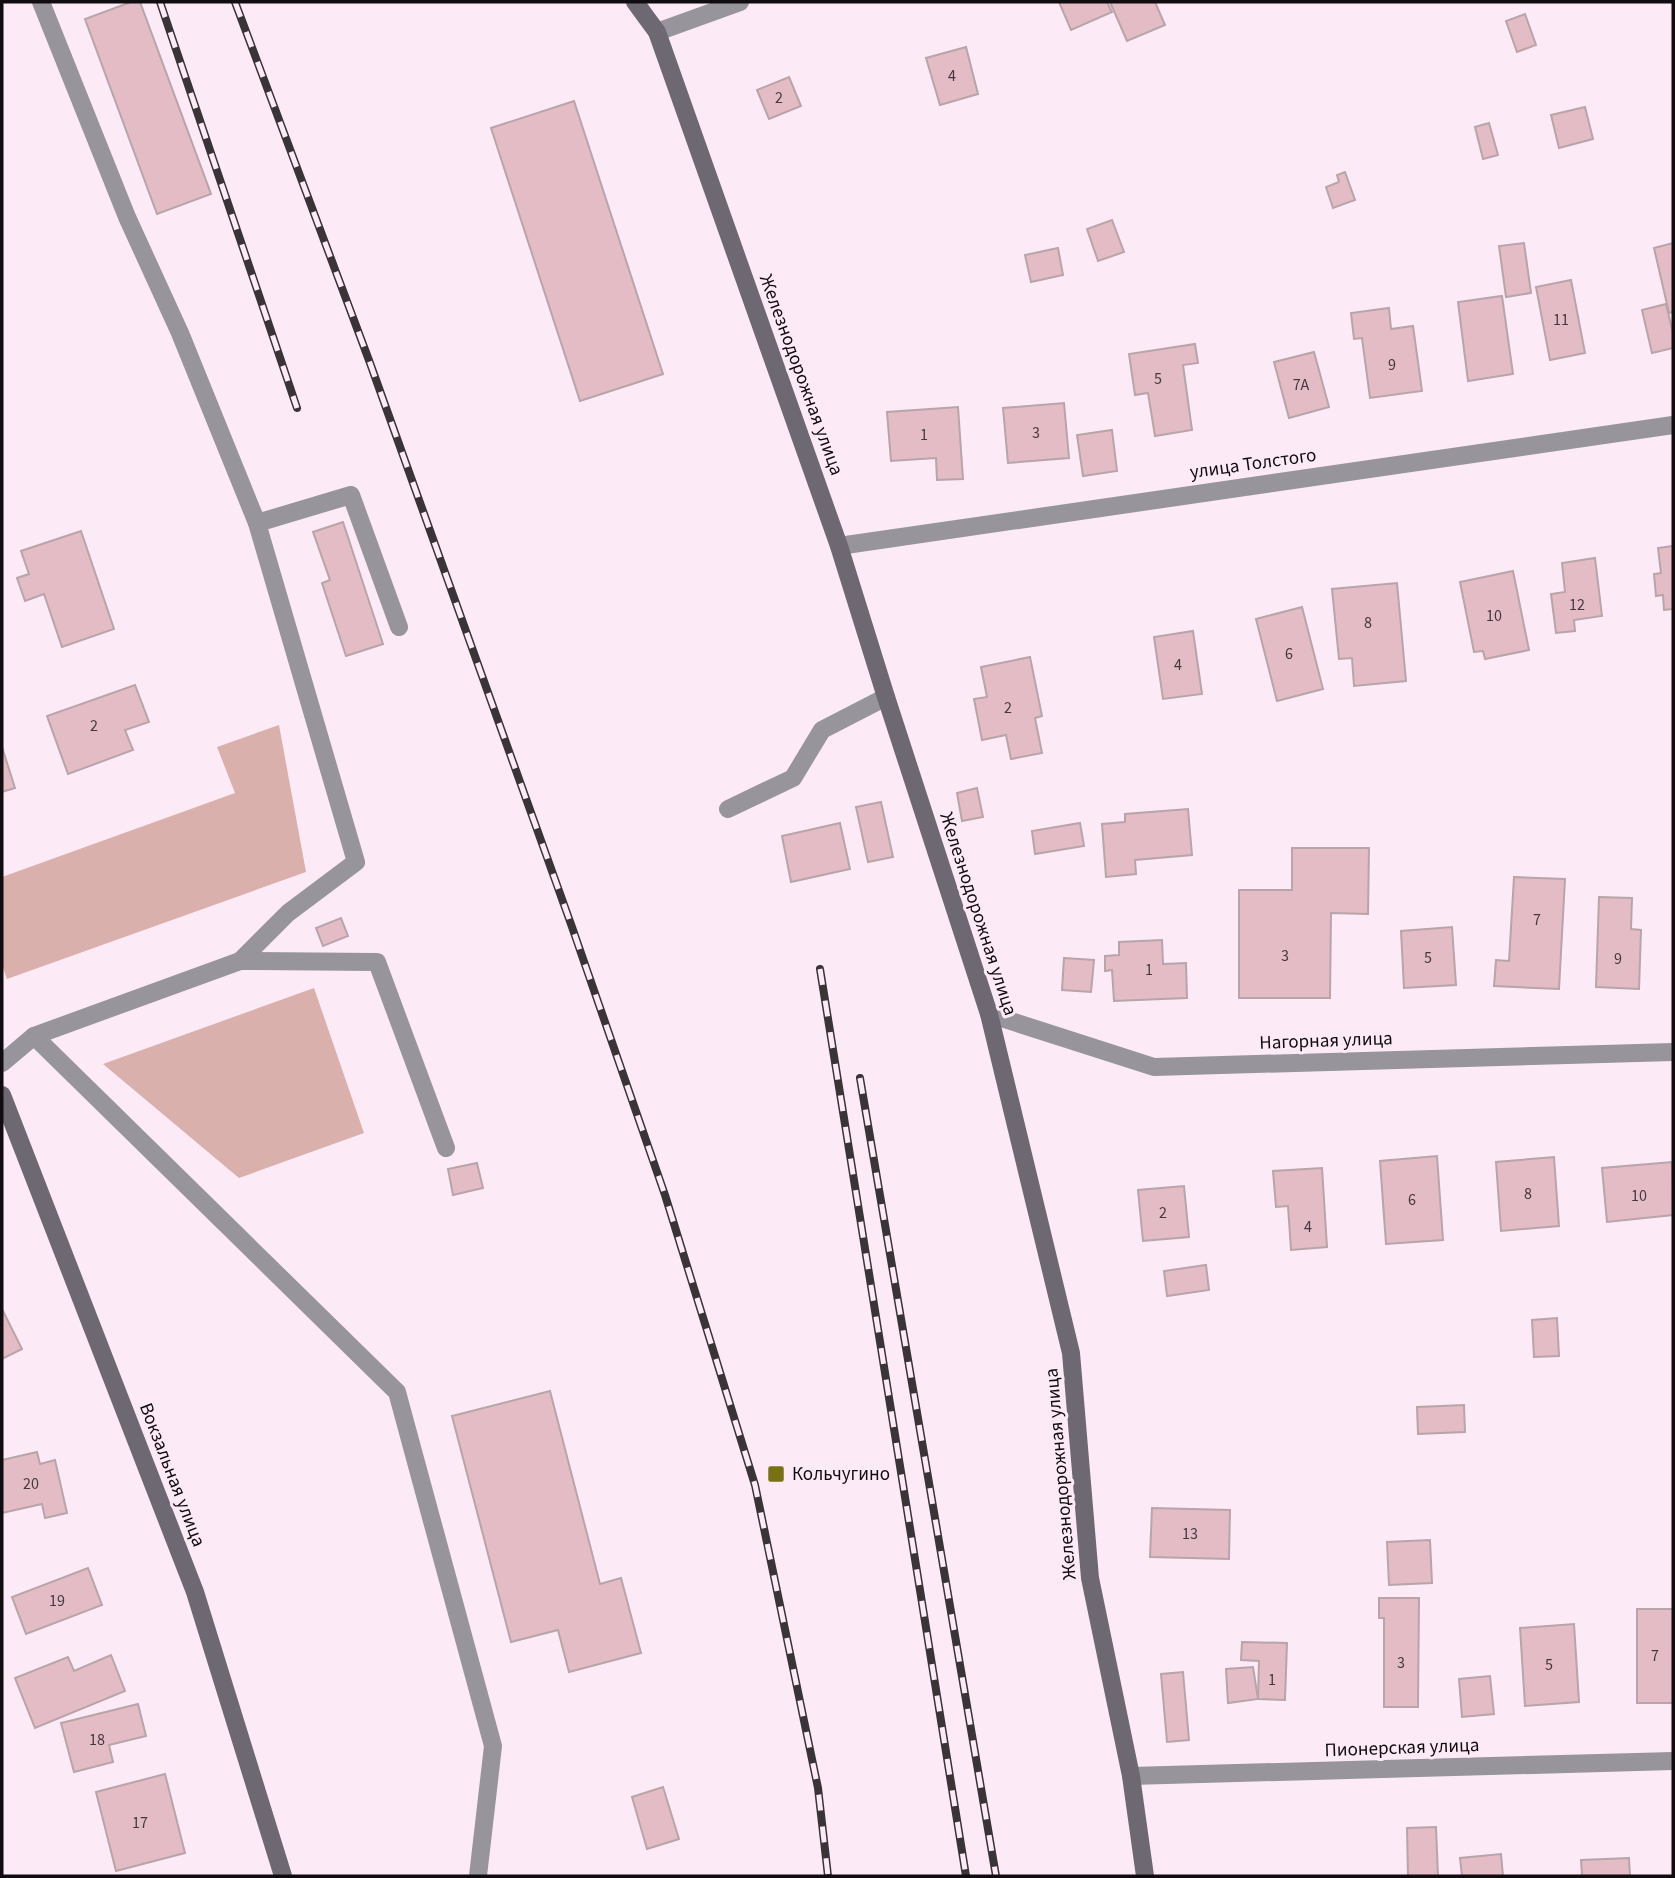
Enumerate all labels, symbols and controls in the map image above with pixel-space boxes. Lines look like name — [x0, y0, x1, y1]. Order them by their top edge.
house number: 4 — [948, 65, 956, 87]
house number: 2 — [775, 87, 783, 109]
street label: Железнодорожная улица — [752, 271, 850, 479]
house number: 11 — [1553, 309, 1569, 331]
house number: 9 — [1388, 354, 1396, 376]
house number: 5 — [1154, 368, 1162, 390]
house number: 7А — [1293, 374, 1310, 396]
house number: 3 — [1032, 422, 1040, 444]
house number: 1 — [920, 424, 928, 446]
street label: улица Толстого — [1188, 442, 1318, 486]
house number: 12 — [1569, 594, 1585, 616]
house number: 10 — [1486, 605, 1502, 627]
house number: 8 — [1364, 612, 1372, 634]
house number: 6 — [1285, 643, 1293, 665]
house number: 4 — [1174, 654, 1182, 676]
house number: 2 — [1004, 697, 1012, 719]
house number: 2 — [90, 715, 98, 737]
street label: Железнодорожная улица — [932, 809, 1024, 1019]
house number: 7 — [1533, 909, 1541, 931]
house number: 3 — [1281, 945, 1289, 967]
house number: 5 — [1424, 947, 1432, 969]
house number: 9 — [1614, 948, 1622, 970]
house number: 1 — [1145, 959, 1153, 981]
street label: Нагорная улица — [1259, 1025, 1393, 1057]
house number: 8 — [1524, 1183, 1532, 1205]
house number: 10 — [1631, 1185, 1647, 1207]
house number: 6 — [1408, 1189, 1416, 1211]
house number: 2 — [1159, 1202, 1167, 1224]
house number: 4 — [1304, 1216, 1312, 1238]
street label: Железнодорожная улица — [1038, 1367, 1084, 1581]
street label: Вокзальная улица — [132, 1399, 212, 1551]
place label: Кольчугино — [792, 1461, 890, 1488]
marker: Кольчугино — [766, 1464, 786, 1484]
house number: 20 — [23, 1473, 39, 1495]
house number: 13 — [1182, 1523, 1198, 1545]
house number: 19 — [49, 1590, 65, 1612]
house number: 7 — [1651, 1645, 1659, 1667]
house number: 3 — [1397, 1652, 1405, 1674]
house number: 5 — [1545, 1654, 1553, 1676]
house number: 1 — [1268, 1669, 1276, 1691]
house number: 18 — [89, 1729, 105, 1751]
street label: Пионерская улица — [1324, 1732, 1480, 1764]
house number: 17 — [132, 1812, 148, 1834]

